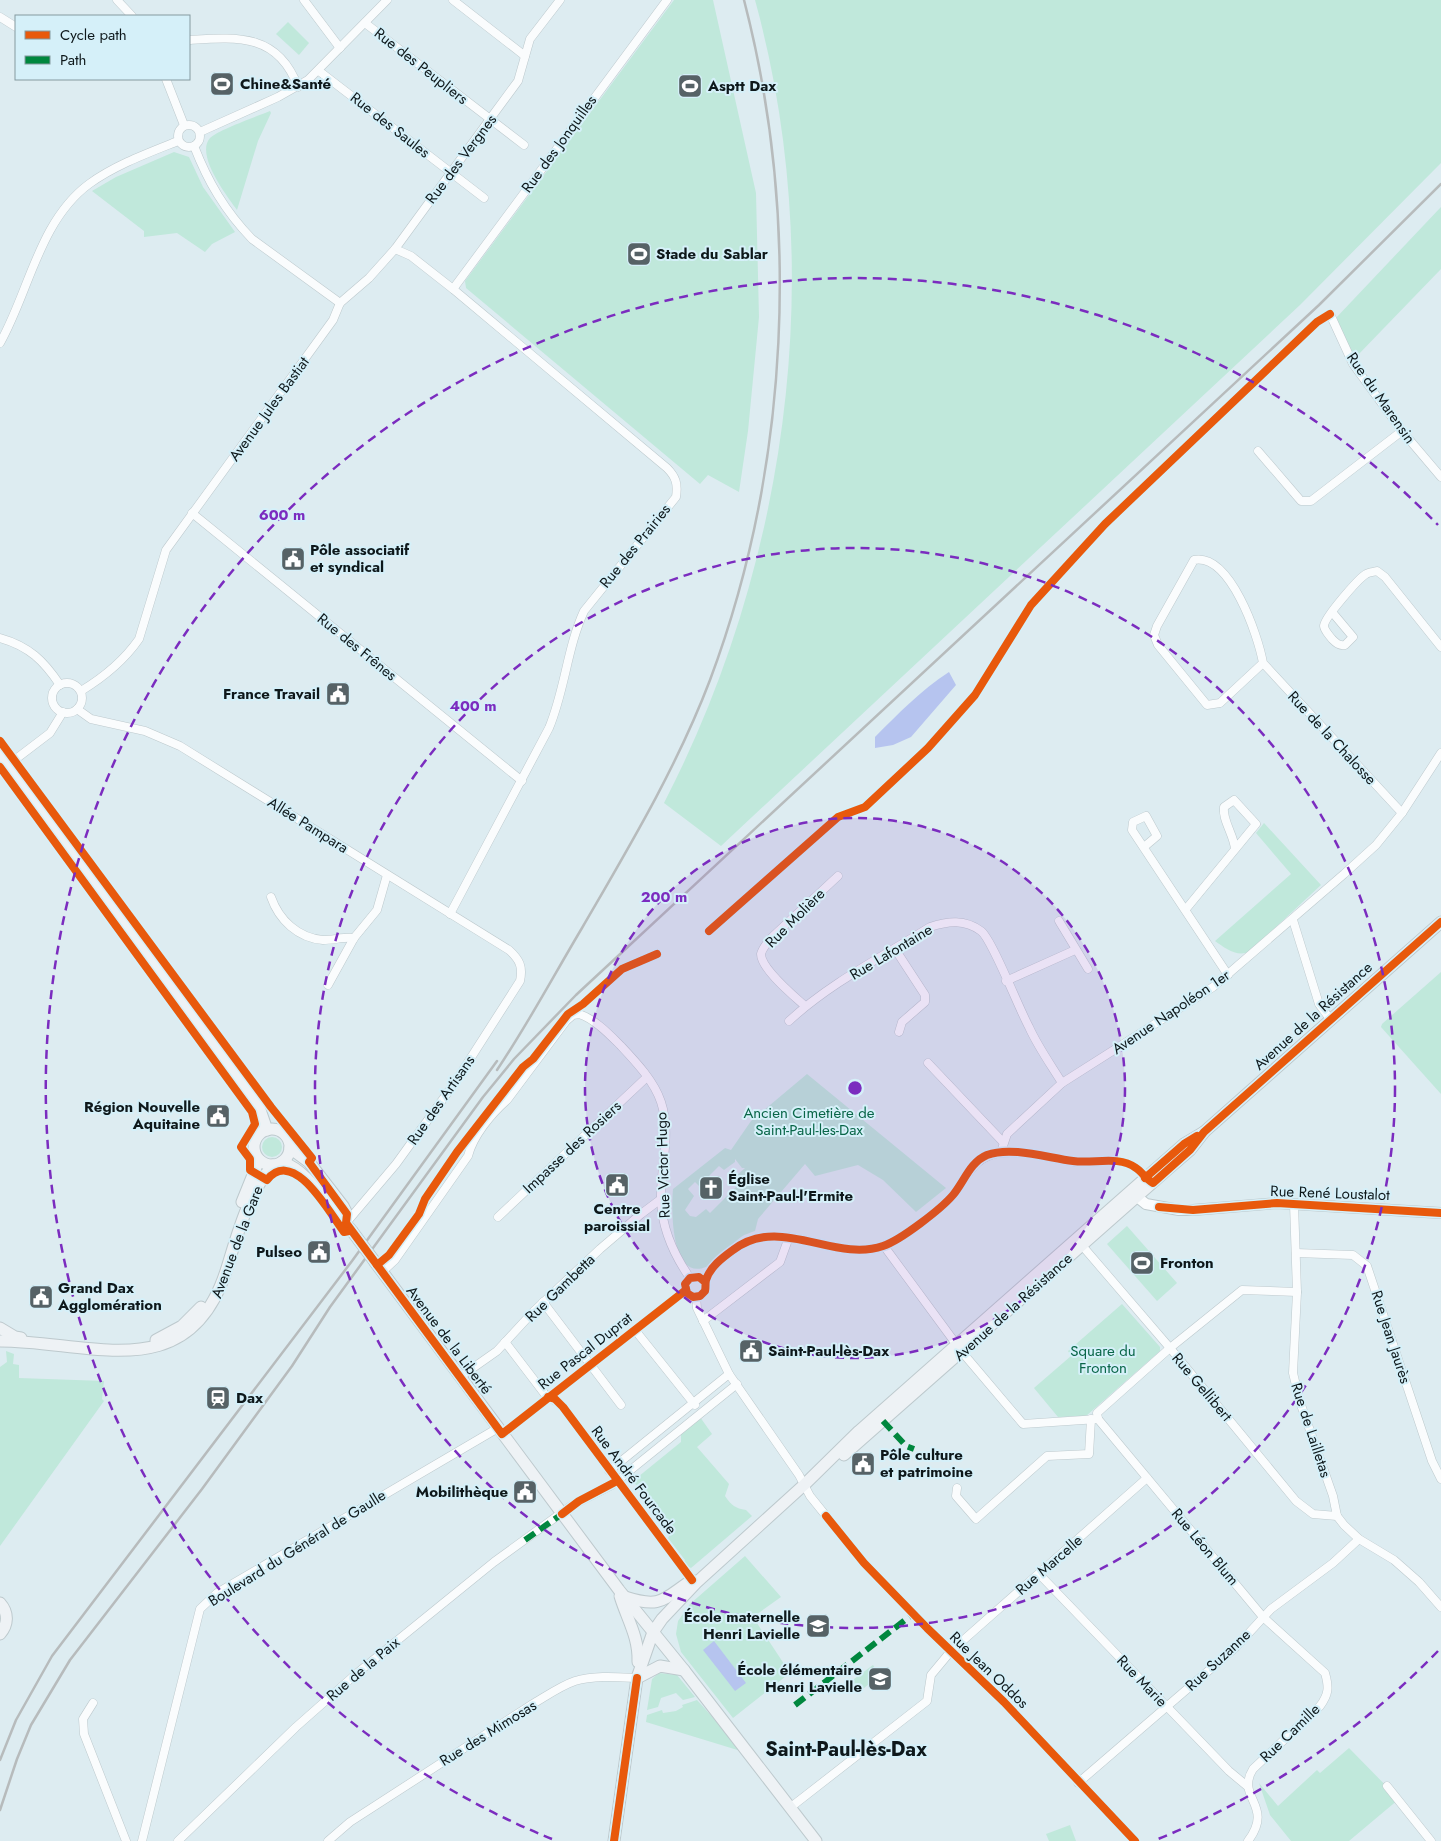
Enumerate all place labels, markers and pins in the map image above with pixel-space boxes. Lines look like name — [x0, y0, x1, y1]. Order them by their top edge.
sports icon: Chine&Santé — [209, 71, 235, 97]
place label: Chine&Santé — [240, 73, 332, 95]
sports icon: Asptt Dax — [677, 73, 703, 99]
place label: Asptt Dax — [707, 75, 776, 97]
sports icon: Stade du Sablar — [626, 241, 652, 267]
place label: Stade du Sablar — [656, 243, 769, 265]
place label: Pôle associatif et syndical — [310, 539, 410, 578]
public building icon: Pôle associatif et syndical — [280, 546, 306, 572]
public building icon: France Travail — [325, 681, 351, 707]
place label: France Travail — [223, 683, 320, 705]
centre of rings — [846, 1079, 864, 1097]
place label: Région Nouvelle Aquitaine — [84, 1096, 200, 1135]
public building icon: Région Nouvelle Aquitaine — [205, 1103, 231, 1129]
place label: Église Saint-Paul-l'Ermite — [728, 1168, 853, 1207]
public building icon: Centre paroissial — [604, 1172, 630, 1198]
church icon: Église Saint-Paul-l'Ermite — [698, 1175, 724, 1201]
place label: Centre paroissial — [584, 1198, 650, 1237]
public building icon: Pulseo — [306, 1239, 332, 1265]
place label: Pulseo — [256, 1241, 302, 1263]
sports icon: Fronton — [1129, 1250, 1155, 1276]
place label: Fronton — [1160, 1252, 1214, 1274]
place label: Grand Dax Agglomération — [57, 1277, 162, 1316]
public building icon: Grand Dax Agglomération — [28, 1284, 54, 1310]
public building icon: Saint-Paul-lès-Dax — [738, 1338, 764, 1364]
place label: Saint-Paul-lès-Dax — [768, 1340, 889, 1362]
station icon: Dax — [205, 1385, 231, 1411]
place label: Dax — [236, 1387, 263, 1409]
place label: Pôle culture et patrimoine — [880, 1444, 973, 1483]
public building icon: Pôle culture et patrimoine — [850, 1451, 876, 1477]
public building icon: Mobilithèque — [512, 1479, 538, 1505]
place label: Mobilithèque — [416, 1481, 508, 1503]
place label: École maternelle Henri Lavielle — [684, 1606, 800, 1645]
school or university icon: École maternelle Henri Lavielle — [805, 1613, 831, 1639]
place label: École élémentaire Henri Lavielle — [737, 1659, 862, 1698]
school or university icon: École élémentaire Henri Lavielle — [867, 1666, 893, 1692]

